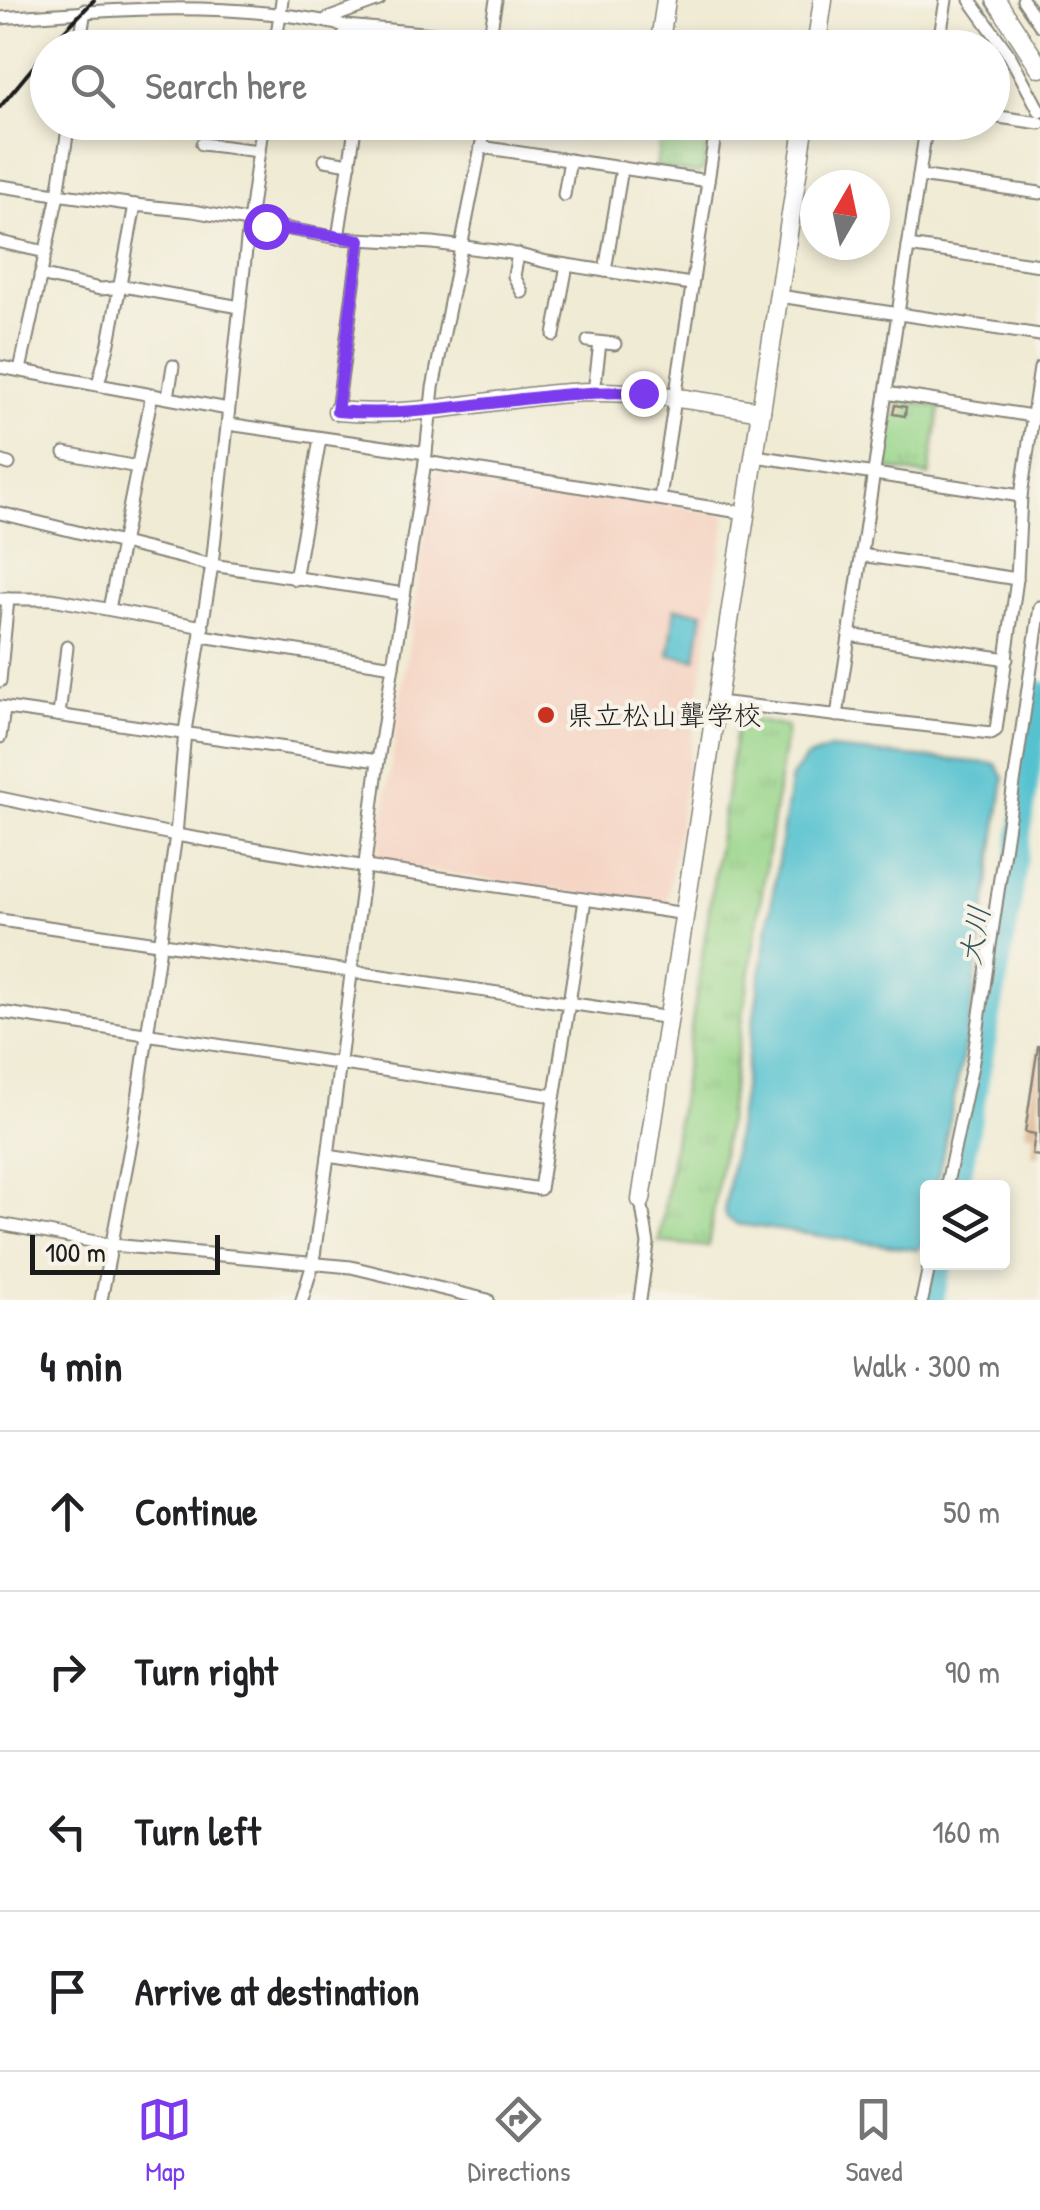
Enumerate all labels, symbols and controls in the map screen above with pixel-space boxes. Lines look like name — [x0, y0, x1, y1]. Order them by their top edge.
search box — [30, 30, 1010, 140]
icon: search — [65, 58, 120, 113]
text: Search here — [145, 59, 307, 111]
north arrow — [800, 170, 890, 260]
route start — [244, 204, 290, 250]
route end — [621, 371, 667, 417]
place label: 県立松山聾学校 — [566, 696, 762, 734]
marker: 県立松山聾学校 — [535, 704, 557, 726]
water label: 大川 — [949, 902, 999, 968]
map controls — [920, 1180, 1010, 1270]
button: layers — [920, 1180, 1010, 1270]
scale bar — [30, 1230, 220, 1274]
text: 100 m — [45, 1233, 106, 1271]
text: 4 min — [40, 1337, 122, 1394]
text: Walk · 300 m — [853, 1344, 1000, 1387]
icon: ahead — [40, 1484, 95, 1539]
text: Continue — [135, 1485, 257, 1537]
text: 50 m — [943, 1490, 1000, 1533]
icon: right — [40, 1644, 95, 1699]
text: Turn right — [135, 1645, 278, 1697]
text: 90 m — [945, 1650, 1000, 1693]
icon: left — [40, 1804, 95, 1859]
text: Turn left — [135, 1805, 260, 1857]
text: 160 m — [932, 1810, 1000, 1853]
icon: arrive — [40, 1964, 95, 2019]
text: Arrive at destination — [135, 1965, 419, 2017]
tab: Map — [137, 2092, 192, 2190]
tab: Directions — [467, 2092, 570, 2190]
tab: Saved — [845, 2092, 903, 2190]

